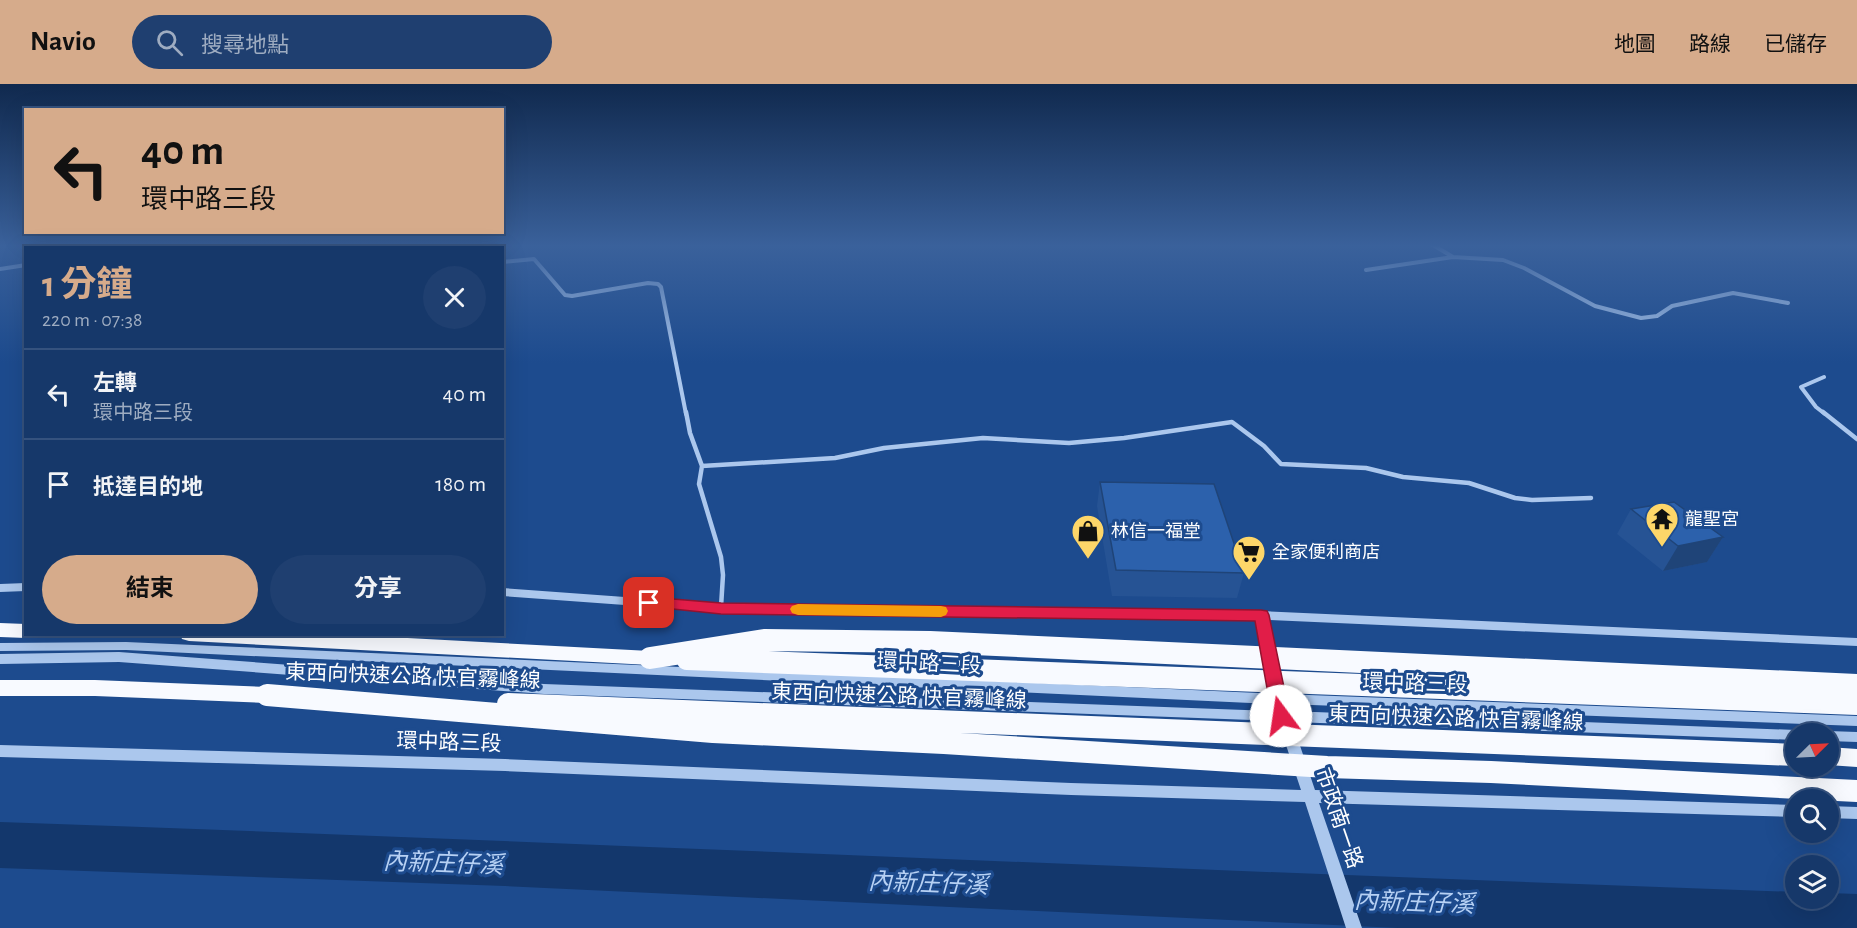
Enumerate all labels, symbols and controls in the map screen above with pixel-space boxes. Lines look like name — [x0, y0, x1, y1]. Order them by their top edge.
search box — [132, 15, 552, 69]
icon: search — [153, 26, 186, 59]
text: Navio — [30, 28, 96, 56]
text: 搜尋地點 — [201, 34, 289, 56]
text: 地圖 — [1614, 34, 1656, 55]
text: 路線 — [1689, 34, 1731, 55]
text: 已儲存 — [1764, 34, 1827, 55]
text: 40 m — [141, 130, 224, 172]
icon: left — [42, 132, 120, 210]
text: 環中路三段 — [141, 186, 276, 213]
button: close — [423, 266, 486, 329]
text: 1 分鐘 — [42, 267, 132, 303]
text: 220 m · 07:38 — [42, 310, 142, 330]
text: 左轉 — [93, 372, 137, 394]
icon: left — [42, 378, 75, 411]
text: 40 m — [443, 383, 486, 405]
text: 環中路三段 — [93, 403, 193, 423]
icon: arrive — [42, 468, 75, 501]
text: 180 m — [435, 473, 486, 495]
text: 抵達目的地 — [93, 476, 203, 498]
temple icon: 龍聖宮 — [1644, 501, 1680, 548]
place label: 龍聖宮 — [1685, 509, 1739, 529]
shop icon: 林信一福堂 — [1070, 513, 1106, 560]
place label: 林信一福堂 — [1111, 521, 1201, 541]
supermarket icon: 全家便利商店 — [1231, 534, 1267, 581]
place label: 全家便利商店 — [1272, 542, 1380, 562]
button: 結束 — [42, 555, 258, 624]
button: 分享 — [270, 555, 486, 624]
pin — [623, 577, 674, 628]
icon: arrive — [632, 586, 665, 619]
street label: 環中路三段 — [876, 649, 982, 677]
street label: 東西向快速公路 快官霧峰線 — [285, 661, 541, 691]
street label: 環中路三段 — [1362, 670, 1468, 696]
street label: 東西向快速公路 快官霧峰線 — [771, 681, 1027, 711]
position arrow — [1249, 684, 1313, 748]
street label: 東西向快速公路 快官霧峰線 — [1328, 703, 1584, 733]
north arrow — [1785, 723, 1839, 777]
map controls — [1785, 723, 1839, 909]
street label: 環中路三段 — [396, 729, 502, 755]
street label: 市政南一路 — [1312, 765, 1366, 871]
button: search — [1785, 789, 1839, 843]
water label: 內新庄仔溪 — [383, 848, 506, 878]
button: layers — [1785, 855, 1839, 909]
water label: 內新庄仔溪 — [868, 868, 991, 898]
water label: 內新庄仔溪 — [1354, 887, 1477, 917]

